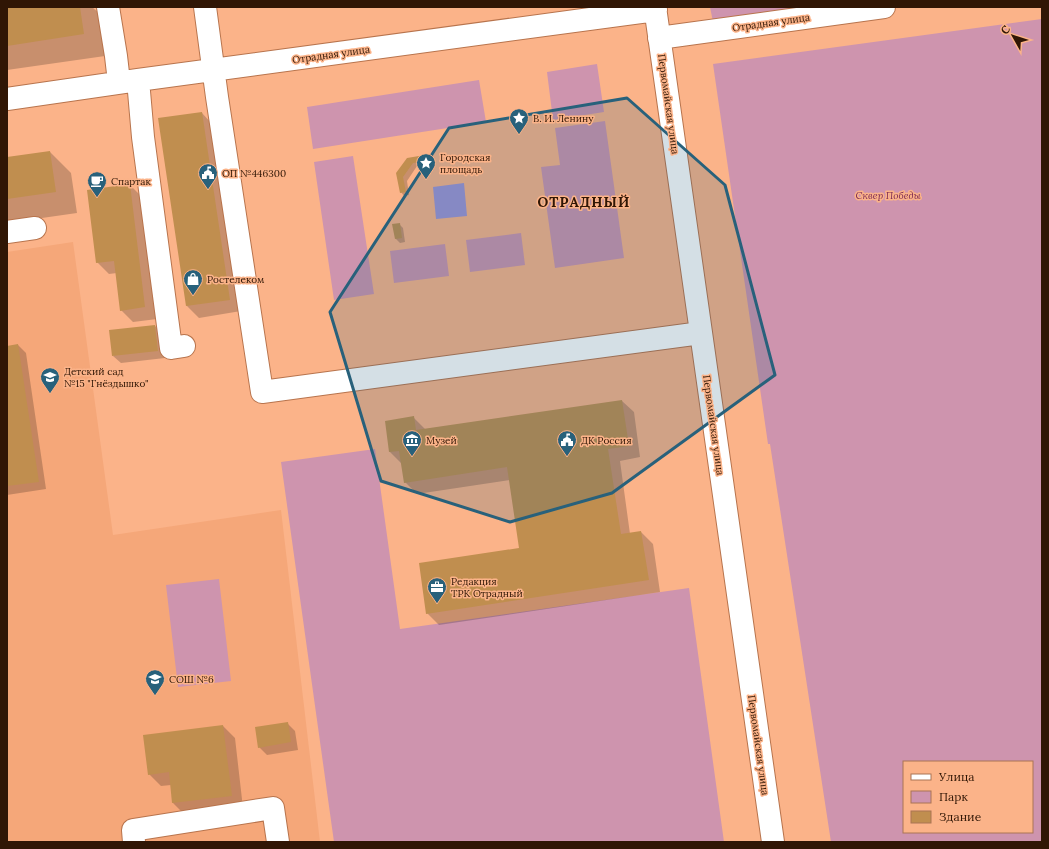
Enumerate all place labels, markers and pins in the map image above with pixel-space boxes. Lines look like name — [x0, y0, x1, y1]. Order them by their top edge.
place icon: В. И. Ленину — [508, 107, 530, 135]
place label: В. И. Ленину — [533, 112, 594, 125]
place label: Городская площадь — [440, 151, 490, 176]
place icon: Городская площадь — [415, 152, 437, 180]
public building icon: ОП №446300 — [197, 162, 219, 190]
place label: ОП №446300 — [222, 167, 286, 180]
cafe icon: Спартак — [86, 170, 108, 198]
place label: Спартак — [111, 175, 151, 188]
shop icon: Ростелеком — [182, 268, 204, 296]
place label: Ростелеком — [207, 273, 265, 286]
place label: Детский сад №15 "Гнёздышко" — [64, 365, 149, 390]
school or university icon: Детский сад №15 "Гнёздышко" — [39, 366, 61, 394]
museum icon: Музей — [401, 429, 423, 457]
public building icon: ДК Россия — [556, 429, 578, 457]
place label: Музей — [426, 434, 457, 447]
place label: ДК Россия — [581, 434, 632, 447]
place label: Редакция ТРК Отрадный — [451, 575, 523, 600]
office icon: Редакция ТРК Отрадный — [426, 576, 448, 604]
school or university icon: СОШ №6 — [144, 668, 166, 696]
place label: СОШ №6 — [169, 673, 214, 686]

